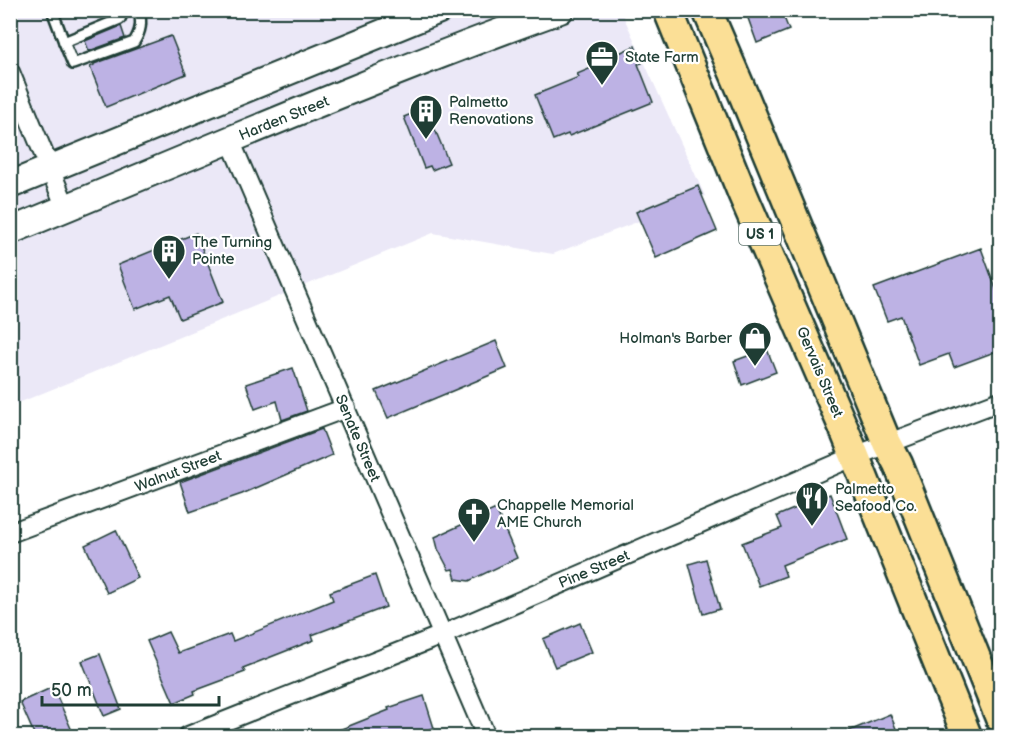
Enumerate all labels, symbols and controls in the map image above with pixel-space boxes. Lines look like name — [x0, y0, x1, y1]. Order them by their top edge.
office icon: State Farm — [584, 39, 620, 86]
place label: State Farm — [625, 48, 699, 67]
street label: Harden Street — [236, 92, 332, 145]
building icon: Palmetto Renovations — [408, 93, 444, 140]
place label: Palmetto Renovations — [449, 93, 534, 129]
road number: US 1 — [739, 223, 781, 245]
building icon: The Turning Pointe — [151, 233, 187, 280]
place label: The Turning Pointe — [192, 233, 272, 269]
shop icon: Holman's Barber — [737, 320, 773, 367]
street label: Gervais Street — [792, 324, 847, 421]
place label: Holman's Barber — [619, 329, 733, 348]
street label: Senate Street — [331, 392, 385, 485]
street label: Walnut Street — [132, 446, 224, 497]
restaurant icon: Palmetto Seafood Co. — [794, 480, 830, 527]
place label: Palmetto Seafood Co. — [835, 480, 917, 516]
church icon: Chappelle Memorial AME Church — [456, 496, 492, 543]
place label: Chappelle Memorial AME Church — [497, 496, 634, 532]
street label: Pine Street — [556, 546, 633, 593]
scale bar — [42, 669, 219, 707]
text: 50 m — [51, 680, 92, 701]

